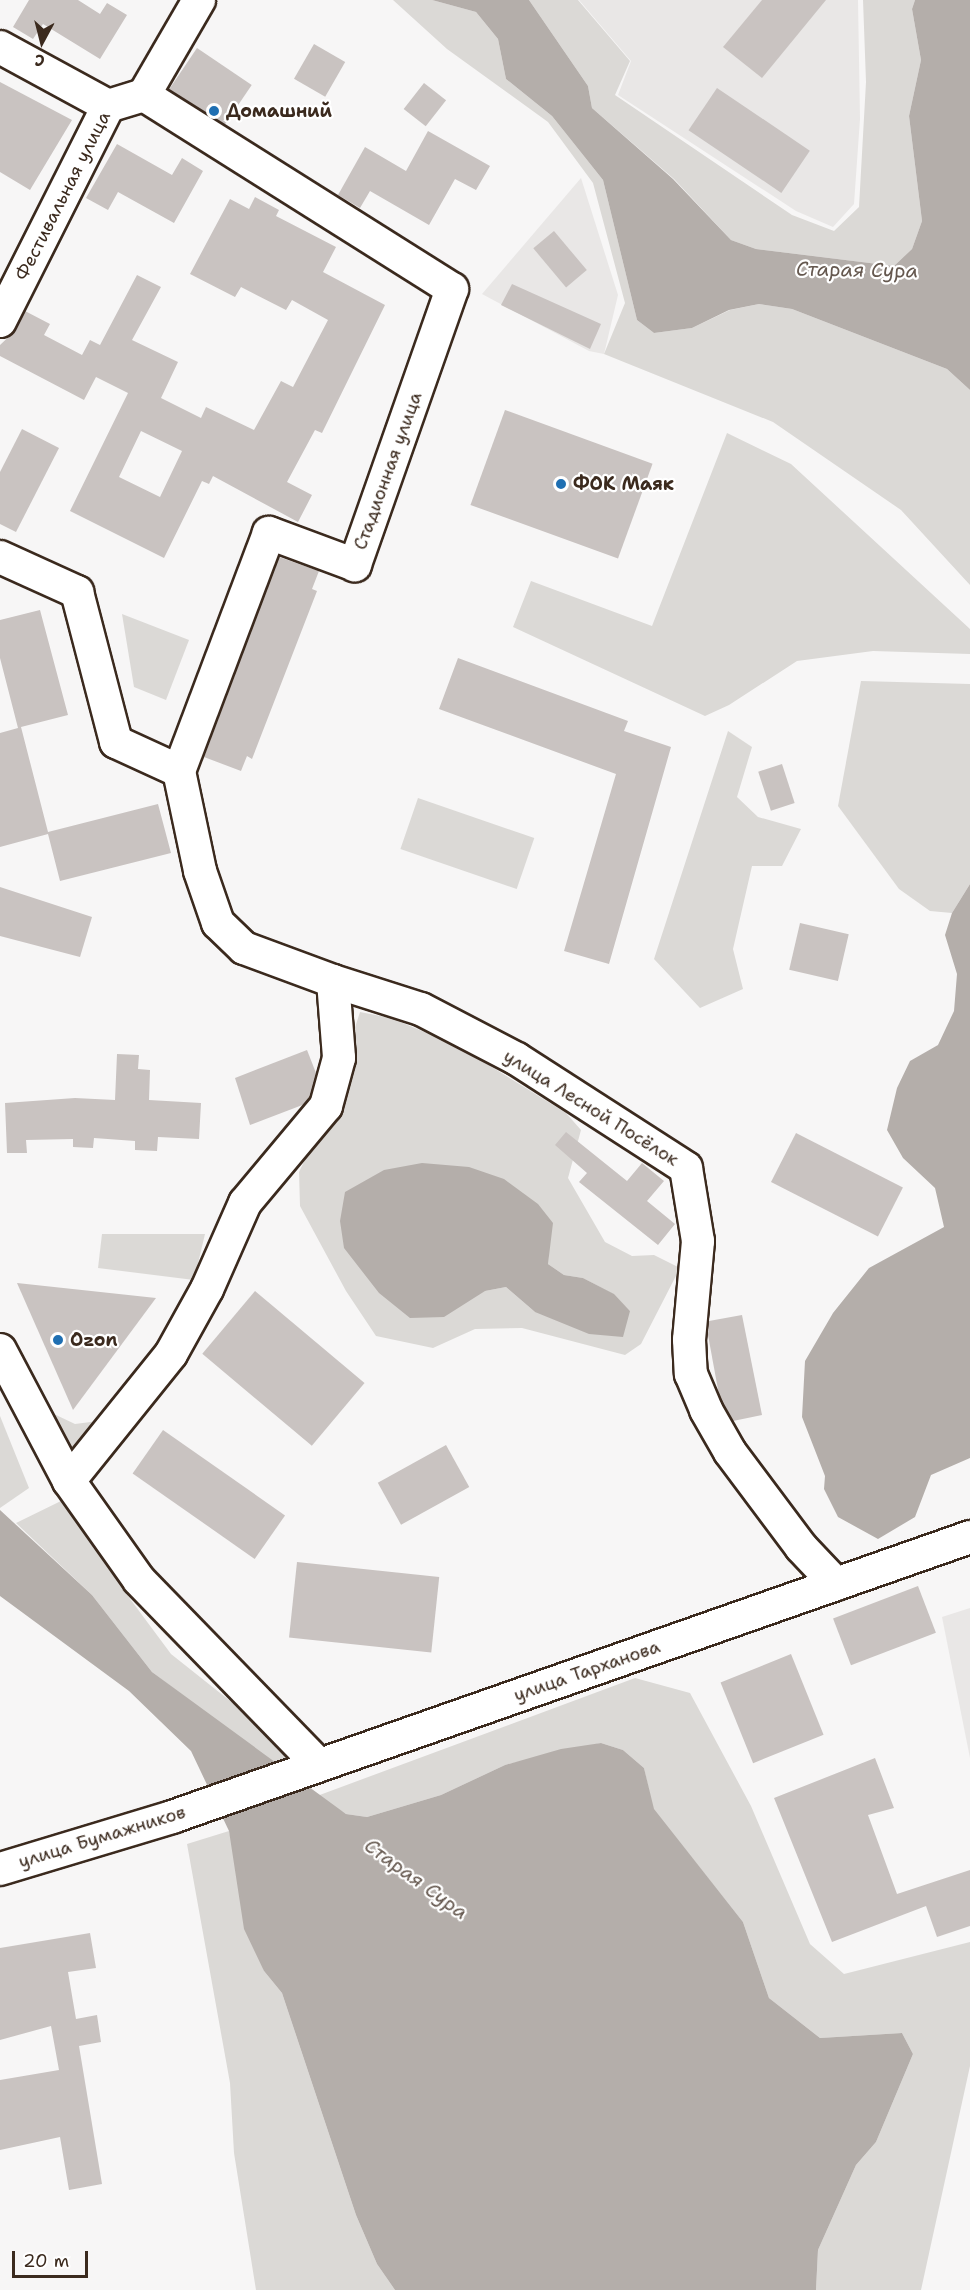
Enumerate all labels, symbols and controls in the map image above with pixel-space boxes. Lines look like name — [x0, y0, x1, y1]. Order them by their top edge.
north arrow — [12, 12, 72, 72]
text: С — [34, 49, 46, 71]
place label: Домашний — [226, 100, 332, 122]
marker: Домашний — [207, 104, 221, 118]
street label: Фестивальная улица — [11, 108, 115, 284]
water label: Старая Сура — [796, 257, 918, 283]
street label: Стадионная улица — [349, 389, 427, 553]
place label: ФОК Маяк — [573, 473, 674, 495]
marker: ФОК Маяк — [554, 477, 568, 491]
street label: улица Лесной Посёлок — [500, 1045, 682, 1171]
place label: Ozon — [70, 1329, 117, 1351]
marker: Ozon — [51, 1333, 65, 1347]
street label: улица Тарханова — [511, 1636, 663, 1706]
street label: улица Бумажников — [16, 1801, 188, 1873]
water label: Старая Сура — [360, 1833, 472, 1925]
scale bar — [15, 2239, 92, 2277]
text: 20 m — [23, 2249, 69, 2273]

